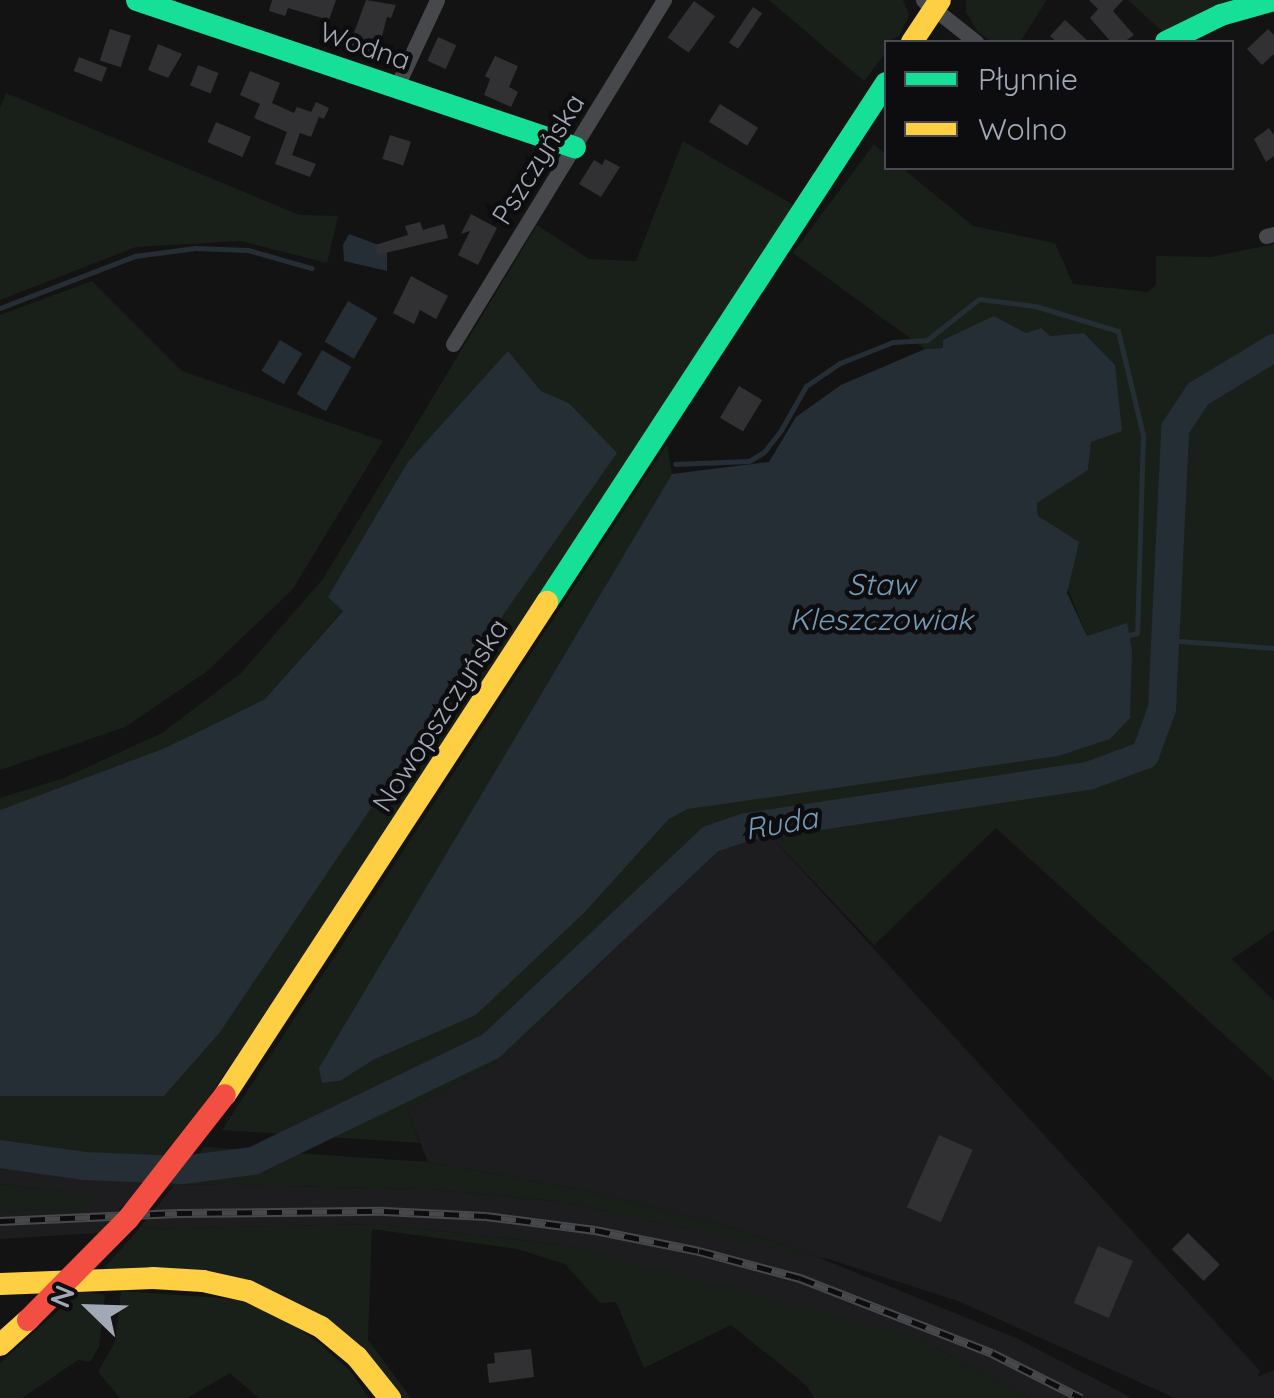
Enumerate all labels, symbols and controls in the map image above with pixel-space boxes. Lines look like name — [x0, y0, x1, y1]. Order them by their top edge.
street label: Wodna — [315, 15, 415, 77]
legend — [884, 40, 1234, 170]
text: Płynnie — [978, 60, 1078, 98]
street label: Pszczyńska — [485, 87, 591, 231]
text: Wolno — [978, 110, 1067, 148]
water label: Staw Kleszczowiak — [790, 566, 972, 636]
street label: Nowopszczyńska — [365, 612, 515, 818]
water label: Ruda — [742, 799, 820, 847]
north arrow — [40, 1258, 140, 1358]
text: N — [42, 1280, 82, 1312]

